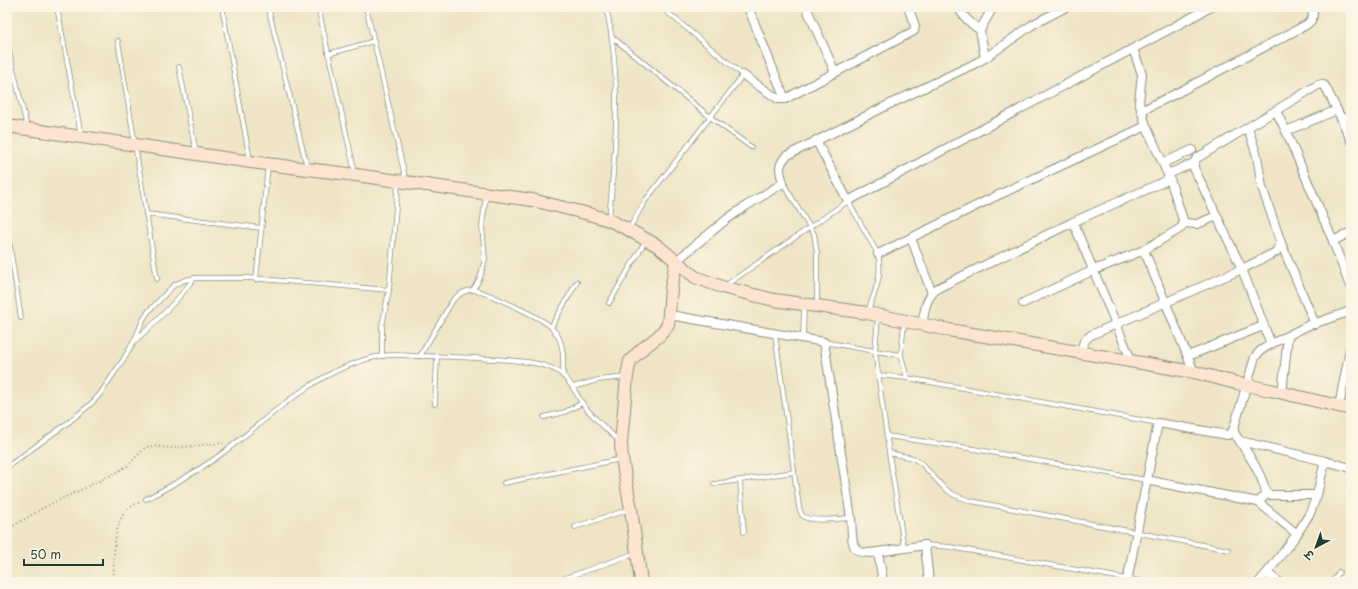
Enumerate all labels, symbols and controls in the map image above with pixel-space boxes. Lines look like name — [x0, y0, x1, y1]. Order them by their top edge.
north arrow — [1296, 527, 1336, 567]
scale bar — [24, 541, 103, 567]
text: 50 m — [30, 545, 61, 563]
text: उ — [1300, 545, 1318, 564]

